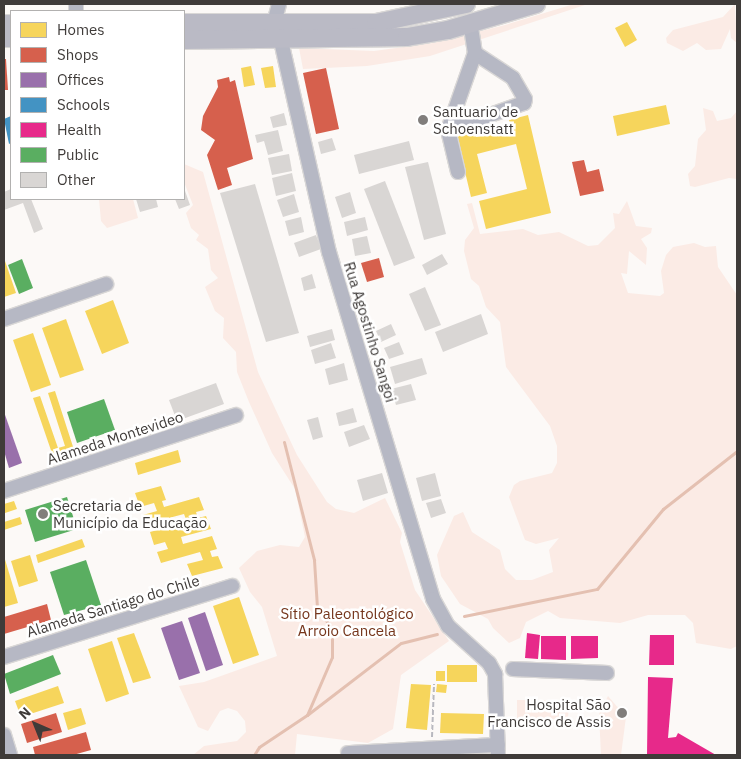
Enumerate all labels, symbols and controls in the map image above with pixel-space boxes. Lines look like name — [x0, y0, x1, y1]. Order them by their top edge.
legend — [10, 10, 185, 200]
text: Homes — [57, 20, 105, 39]
text: Shops — [57, 45, 99, 64]
text: Offices — [57, 70, 104, 89]
text: Schools — [57, 95, 110, 114]
place label: Santuario de Schoenstatt — [433, 102, 518, 137]
marker: Santuario de Schoenstatt — [417, 114, 429, 126]
text: Health — [57, 120, 102, 139]
text: Public — [57, 145, 99, 164]
text: Other — [57, 170, 95, 189]
street label: Rua Agostinho Sangoi — [340, 260, 400, 404]
street label: Alameda Montevideo — [45, 407, 185, 469]
place label: Secretaria de Município da Educação — [53, 496, 207, 531]
marker: Secretaria de Município da Educação — [37, 508, 49, 520]
street label: Alameda Santiago do Chile — [24, 571, 202, 641]
park label: Sítio Paleontológico Arroio Cancela — [280, 604, 414, 639]
place label: Hospital São Francisco de Assis — [487, 695, 611, 730]
north arrow — [10, 699, 60, 749]
text: N — [15, 703, 34, 723]
marker: Hospital São Francisco de Assis — [615, 706, 629, 720]

